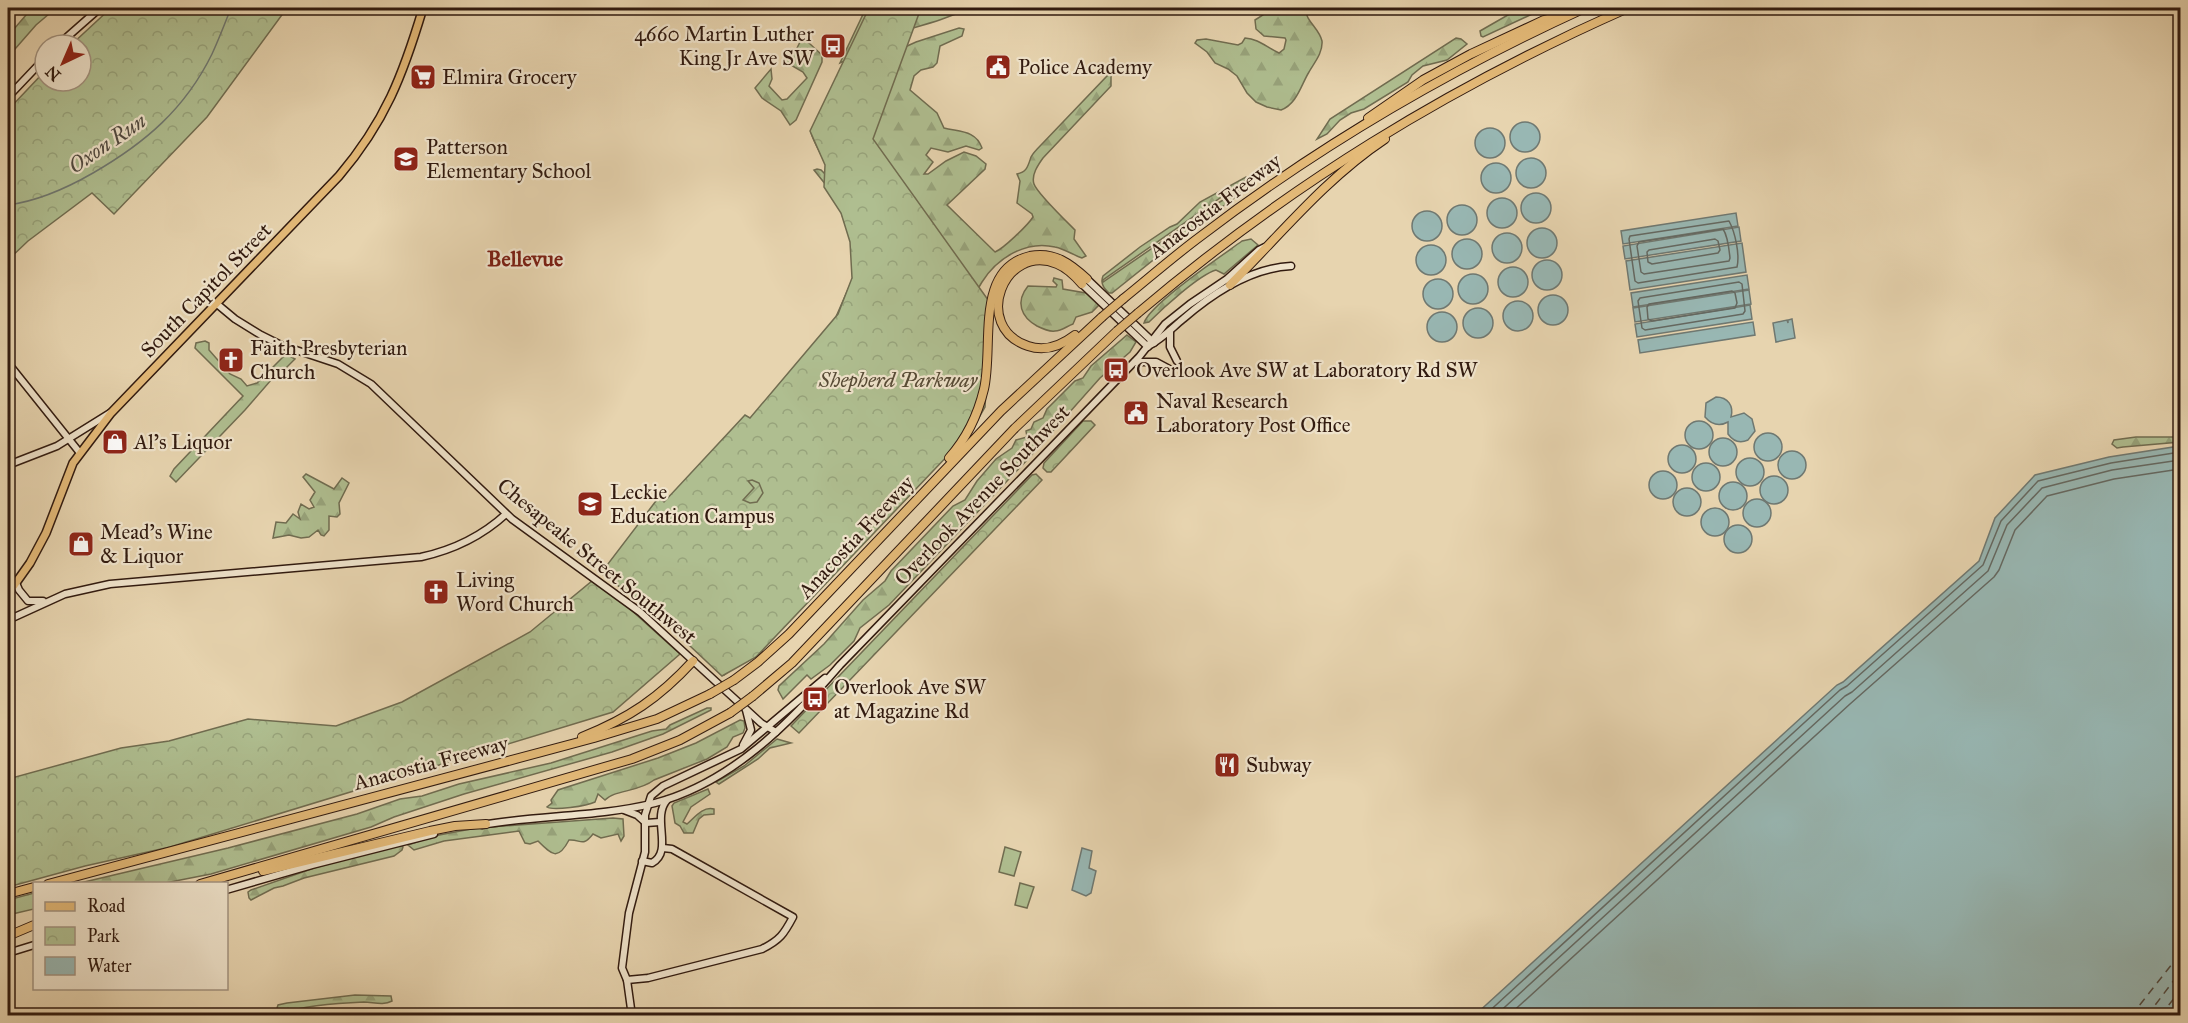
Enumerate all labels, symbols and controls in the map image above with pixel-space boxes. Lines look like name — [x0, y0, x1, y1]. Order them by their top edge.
place label: 4660 Martin Luther King Jr Ave SW — [634, 21, 815, 71]
bus stop icon: 4660 Martin Luther King Jr Ave SW — [818, 31, 848, 61]
north arrow — [33, 33, 93, 93]
public building icon: Police Academy — [983, 52, 1013, 82]
place label: Police Academy — [1018, 54, 1153, 80]
text: N — [41, 62, 64, 85]
supermarket icon: Elmira Grocery — [408, 62, 438, 92]
place label: Elmira Grocery — [442, 64, 578, 90]
water label: Oxon Run — [63, 107, 152, 179]
place label: Patterson Elementary School — [426, 134, 591, 184]
school or university icon: Patterson Elementary School — [391, 144, 421, 174]
street label: Anacostia Freeway — [1143, 147, 1287, 265]
street label: South Capitol Street — [135, 217, 277, 363]
district label: Bellevue — [487, 245, 563, 272]
place label: Faith Presbyterian Church — [250, 335, 407, 385]
church icon: Faith Presbyterian Church — [216, 345, 246, 375]
bus stop icon: Overlook Ave SW at Laboratory Rd SW — [1101, 355, 1131, 385]
place label: Overlook Ave SW at Laboratory Rd SW — [1136, 357, 1478, 383]
park label: Shepherd Parkway — [818, 367, 979, 393]
place label: Naval Research Laboratory Post Office — [1156, 388, 1351, 438]
public building icon: Naval Research Laboratory Post Office — [1121, 398, 1151, 428]
street label: Overlook Avenue Southwest — [889, 399, 1076, 591]
shop icon: Al's Liquor — [100, 427, 130, 457]
place label: Al's Liquor — [133, 429, 232, 455]
street label: Anacostia Freeway — [792, 469, 920, 605]
street label: Chesapeake Street Southwest — [492, 472, 702, 650]
place label: Leckie Education Campus — [610, 479, 774, 529]
school or university icon: Leckie Education Campus — [575, 489, 605, 519]
place label: Mead's Wine & Liquor — [100, 519, 213, 569]
shop icon: Mead's Wine & Liquor — [66, 529, 96, 559]
place label: Living Word Church — [456, 567, 574, 617]
church icon: Living Word Church — [421, 577, 451, 607]
place label: Overlook Ave SW at Magazine Rd — [834, 674, 987, 724]
bus stop icon: Overlook Ave SW at Magazine Rd — [800, 684, 830, 714]
street label: Anacostia Freeway — [350, 730, 512, 796]
restaurant icon: Subway — [1212, 750, 1242, 780]
place label: Subway — [1246, 752, 1313, 778]
legend — [33, 882, 228, 990]
text: Road — [87, 895, 125, 917]
text: Park — [87, 925, 120, 947]
text: Water — [87, 955, 132, 977]

